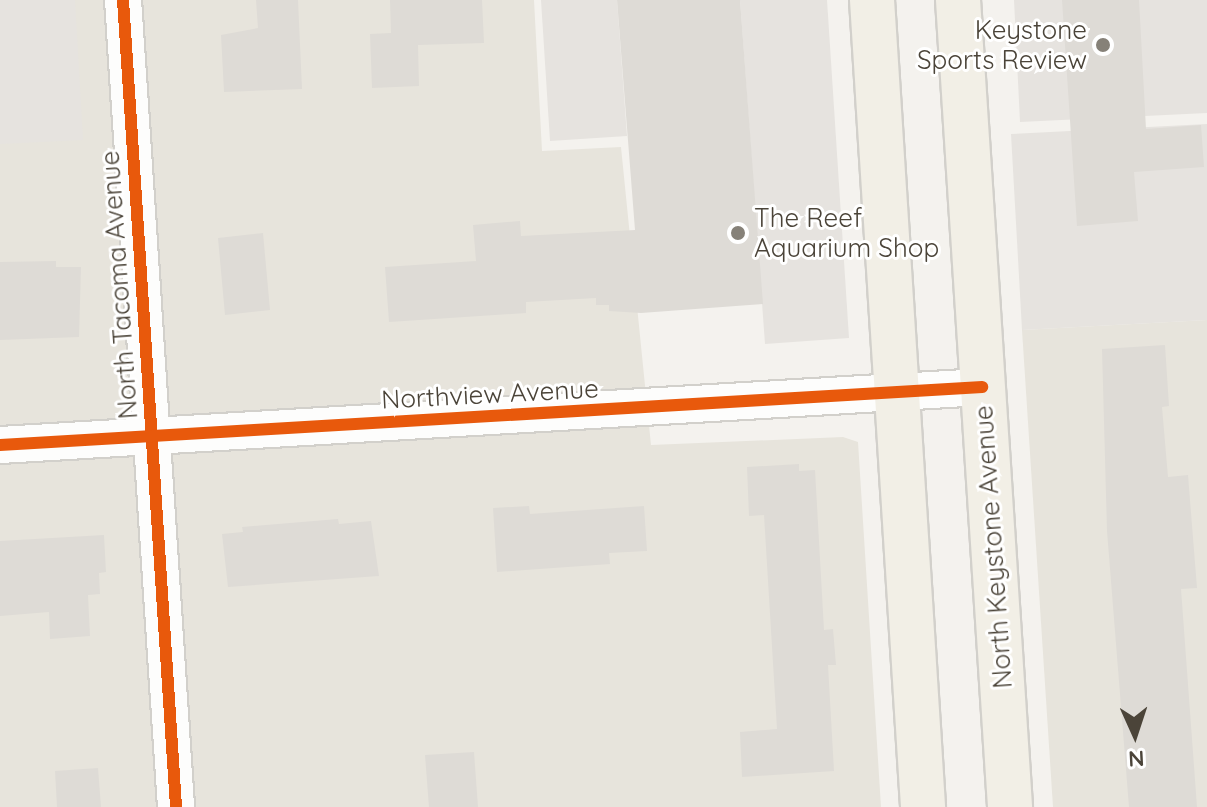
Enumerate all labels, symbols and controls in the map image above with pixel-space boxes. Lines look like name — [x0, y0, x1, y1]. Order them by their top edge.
place label: Keystone Sports Review — [917, 14, 1087, 76]
marker: Keystone Sports Review — [1094, 36, 1112, 54]
street label: North Tacoma Avenue — [94, 150, 144, 420]
place label: The Reef Aquarium Shop — [754, 202, 939, 264]
marker: The Reef Aquarium Shop — [729, 224, 747, 242]
street label: Northview Avenue — [380, 373, 600, 415]
street label: North Keystone Avenue — [968, 404, 1018, 690]
north arrow — [1095, 695, 1175, 775]
text: N — [1127, 745, 1145, 773]

